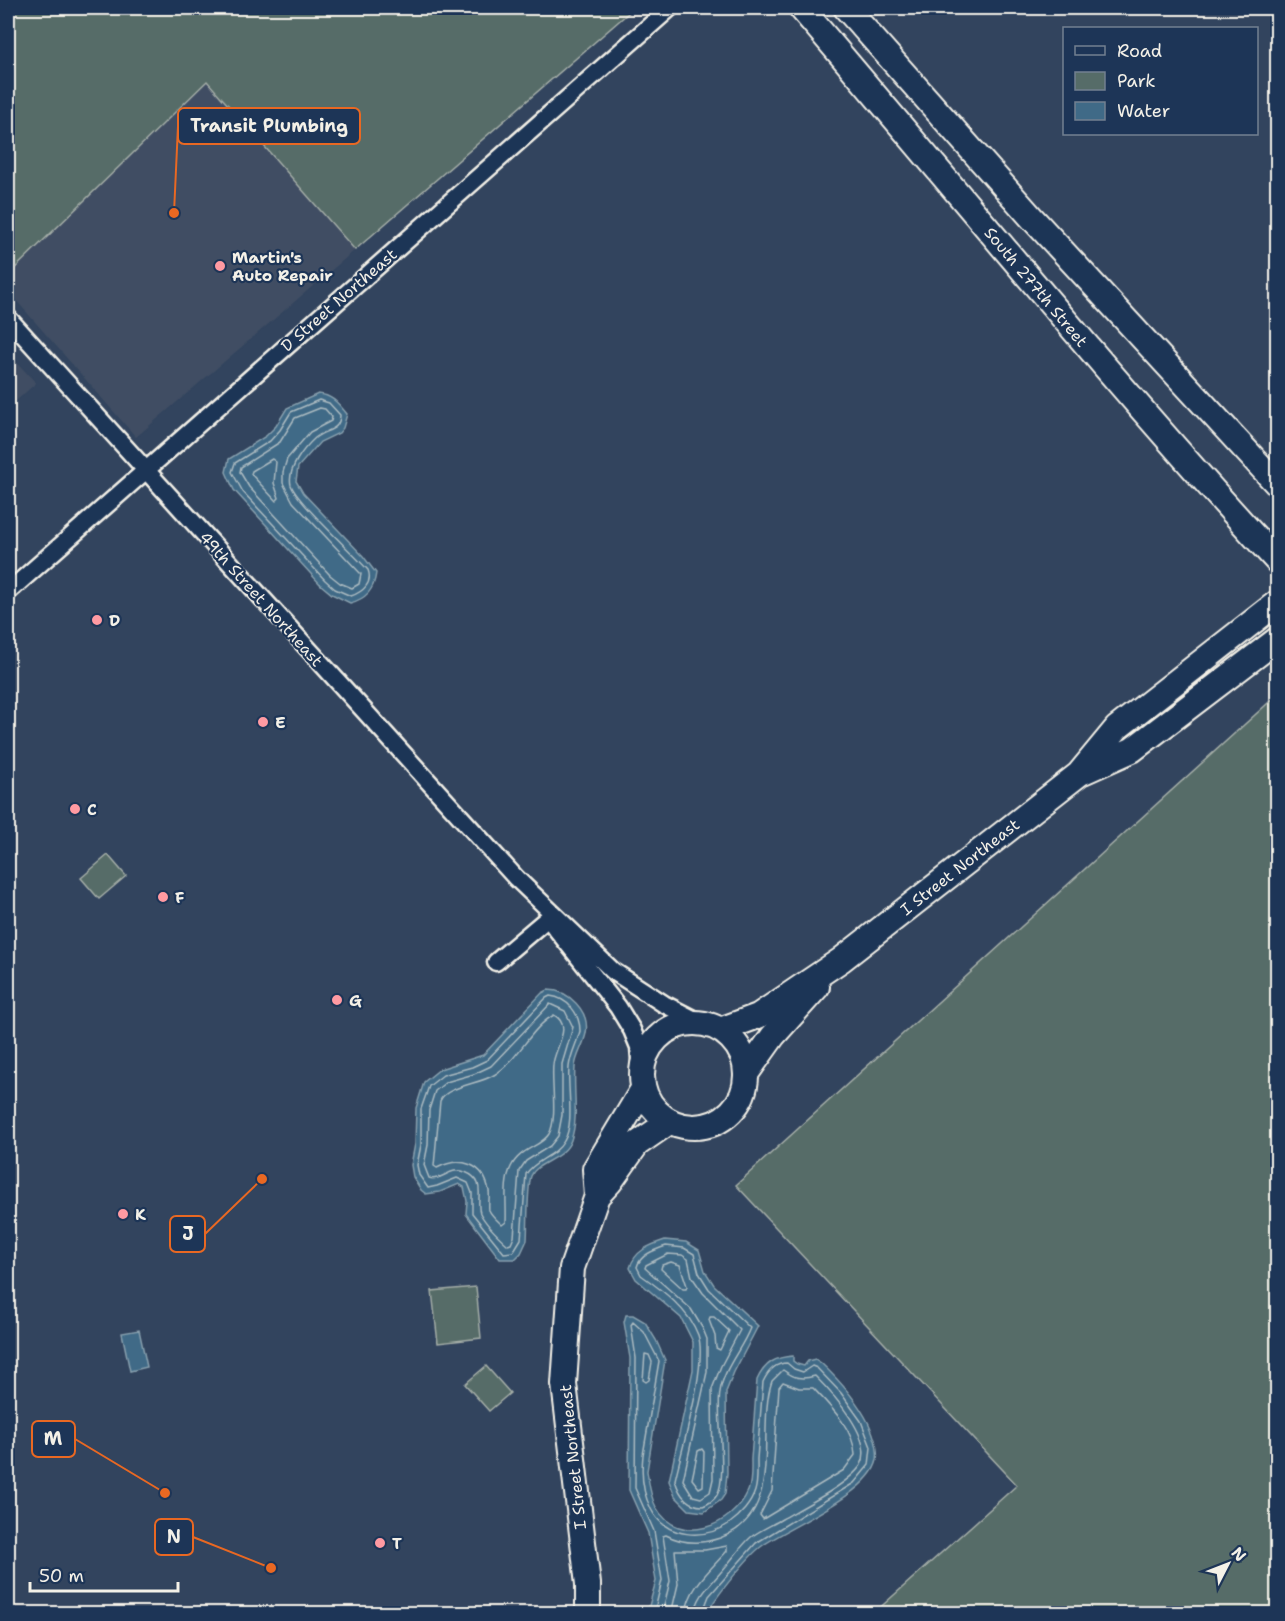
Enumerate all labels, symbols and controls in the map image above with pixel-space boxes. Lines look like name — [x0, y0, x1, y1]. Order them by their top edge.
legend — [1063, 27, 1258, 135]
text: Road — [1117, 39, 1162, 63]
text: Park — [1117, 69, 1156, 93]
text: Water — [1117, 99, 1170, 123]
callout: Transit Plumbing — [178, 108, 360, 144]
text: Transit Plumbing — [190, 114, 348, 138]
street label: South 277th Street — [980, 223, 1092, 351]
street label: D Street Northeast — [277, 244, 401, 356]
place label: Martin's Auto Repair — [232, 247, 333, 286]
marker: Martin's Auto Repair — [213, 259, 227, 273]
street label: 49th Street Northeast — [195, 527, 327, 671]
place label: D — [109, 610, 120, 631]
marker: D — [90, 613, 104, 627]
place label: E — [275, 712, 286, 733]
marker: E — [256, 715, 270, 729]
place label: C — [87, 799, 97, 820]
marker: C — [68, 802, 82, 816]
street label: I Street Northeast — [896, 814, 1024, 920]
place label: F — [175, 887, 184, 908]
marker: F — [156, 890, 170, 904]
place label: G — [349, 990, 362, 1011]
marker: G — [330, 993, 344, 1007]
place label: K — [135, 1204, 146, 1225]
marker: K — [116, 1207, 130, 1221]
callout: J — [170, 1216, 205, 1252]
text: J — [182, 1222, 194, 1246]
street label: I Street Northeast — [555, 1384, 591, 1530]
callout: M — [32, 1421, 75, 1457]
text: M — [44, 1427, 63, 1451]
callout: N — [155, 1519, 193, 1555]
text: N — [167, 1525, 181, 1549]
place label: T — [392, 1533, 402, 1554]
north arrow — [1198, 1534, 1258, 1594]
marker: T — [373, 1536, 387, 1550]
text: N — [1227, 1543, 1251, 1566]
scale bar — [30, 1555, 178, 1593]
text: 50 m — [39, 1564, 84, 1588]

